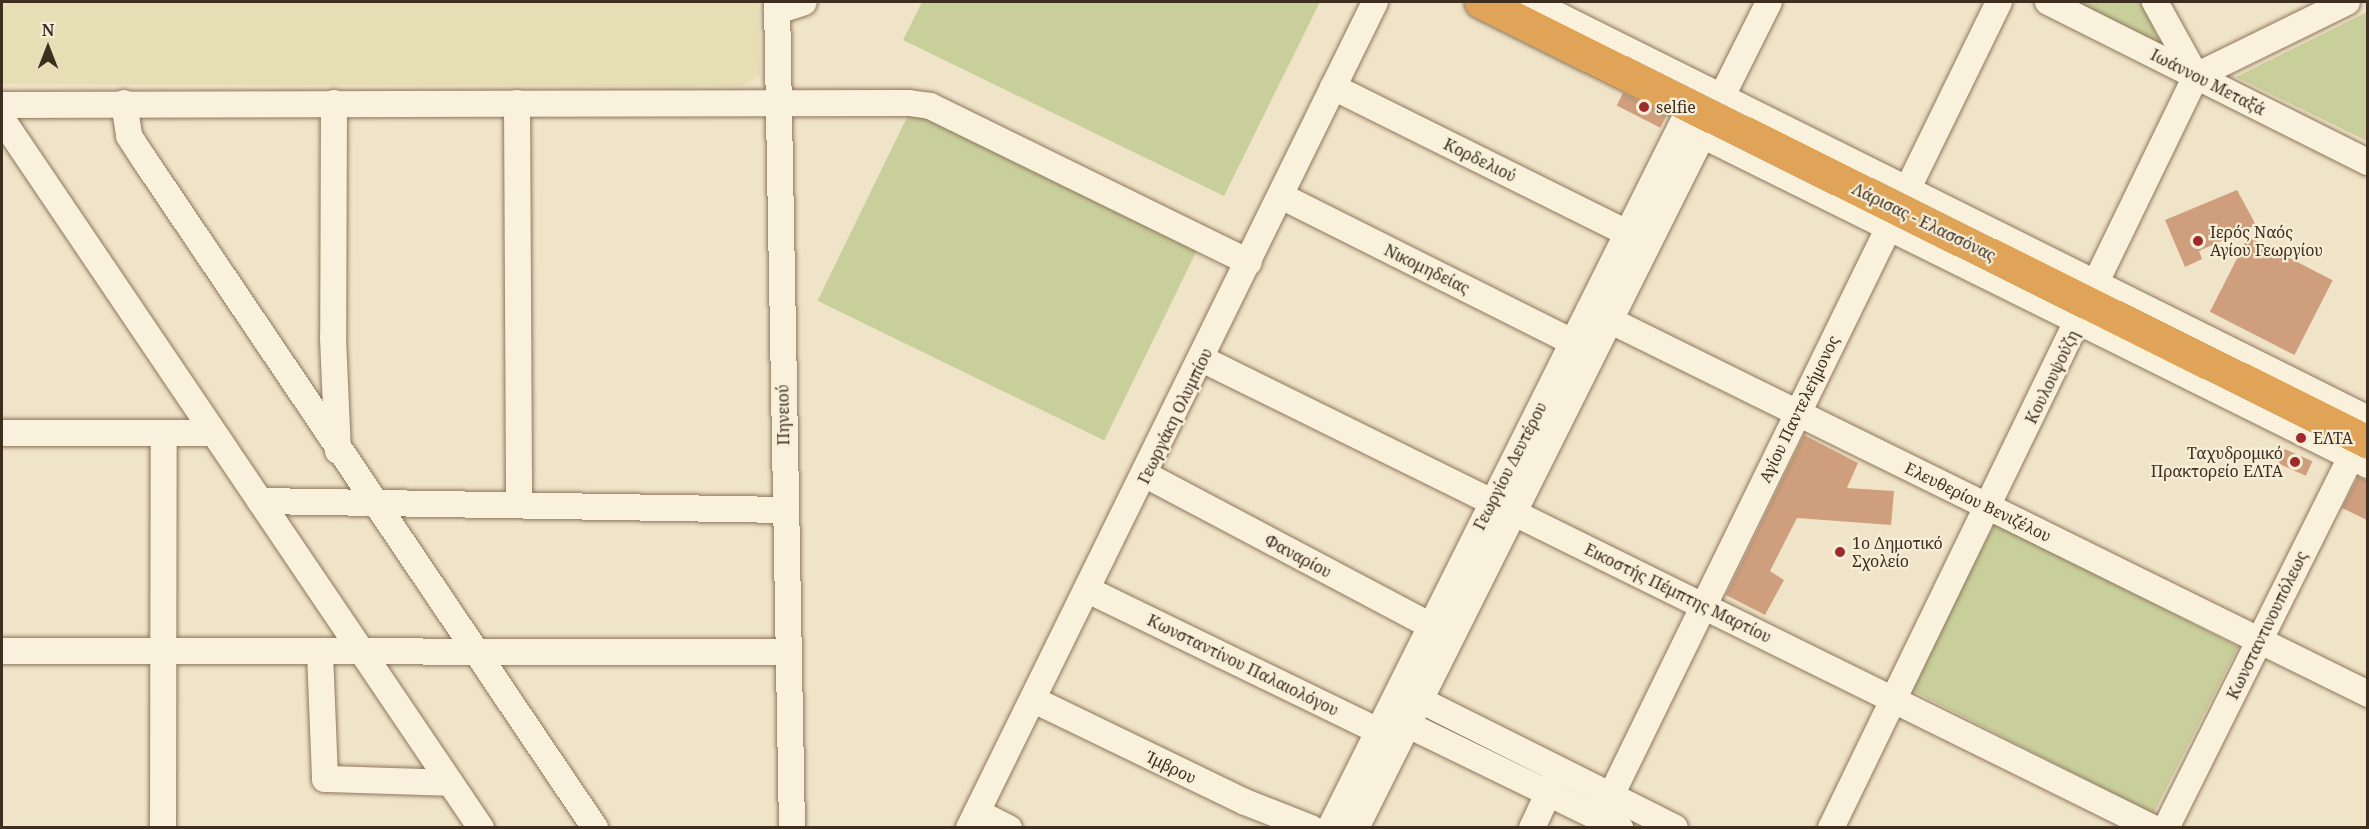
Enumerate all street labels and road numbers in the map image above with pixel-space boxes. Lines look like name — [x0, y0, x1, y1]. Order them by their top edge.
street label: Ιωάννου Μεταξά — [2148, 45, 2268, 119]
street label: Κορδελιού — [1441, 134, 1519, 186]
street label: Λάρισας - Ελασσόνας — [1849, 179, 1999, 265]
street label: Νικομηδείας — [1381, 240, 1473, 298]
street label: Κουλουψούζη — [2021, 327, 2083, 427]
street label: Αγίου Παντελεήμονος — [1755, 332, 1843, 486]
street label: Γεωργάκη Ολυμπίου — [1134, 345, 1216, 487]
street label: Πηνειού — [773, 384, 793, 446]
street label: Γεωργίου Δευτέρου — [1469, 399, 1551, 533]
street label: Ελευθερίου Βενιζέλου — [1902, 458, 2054, 546]
street label: Φαναρίου — [1261, 530, 1335, 582]
street label: Εικοστής Πέμπτης Μαρτίου — [1582, 539, 1774, 647]
street label: Κωνσταντινουπόλεως — [2223, 548, 2311, 702]
street label: Κωνσταντίνου Παλαιολόγου — [1144, 610, 1342, 720]
street label: Ίμβρου — [1143, 747, 1199, 787]

